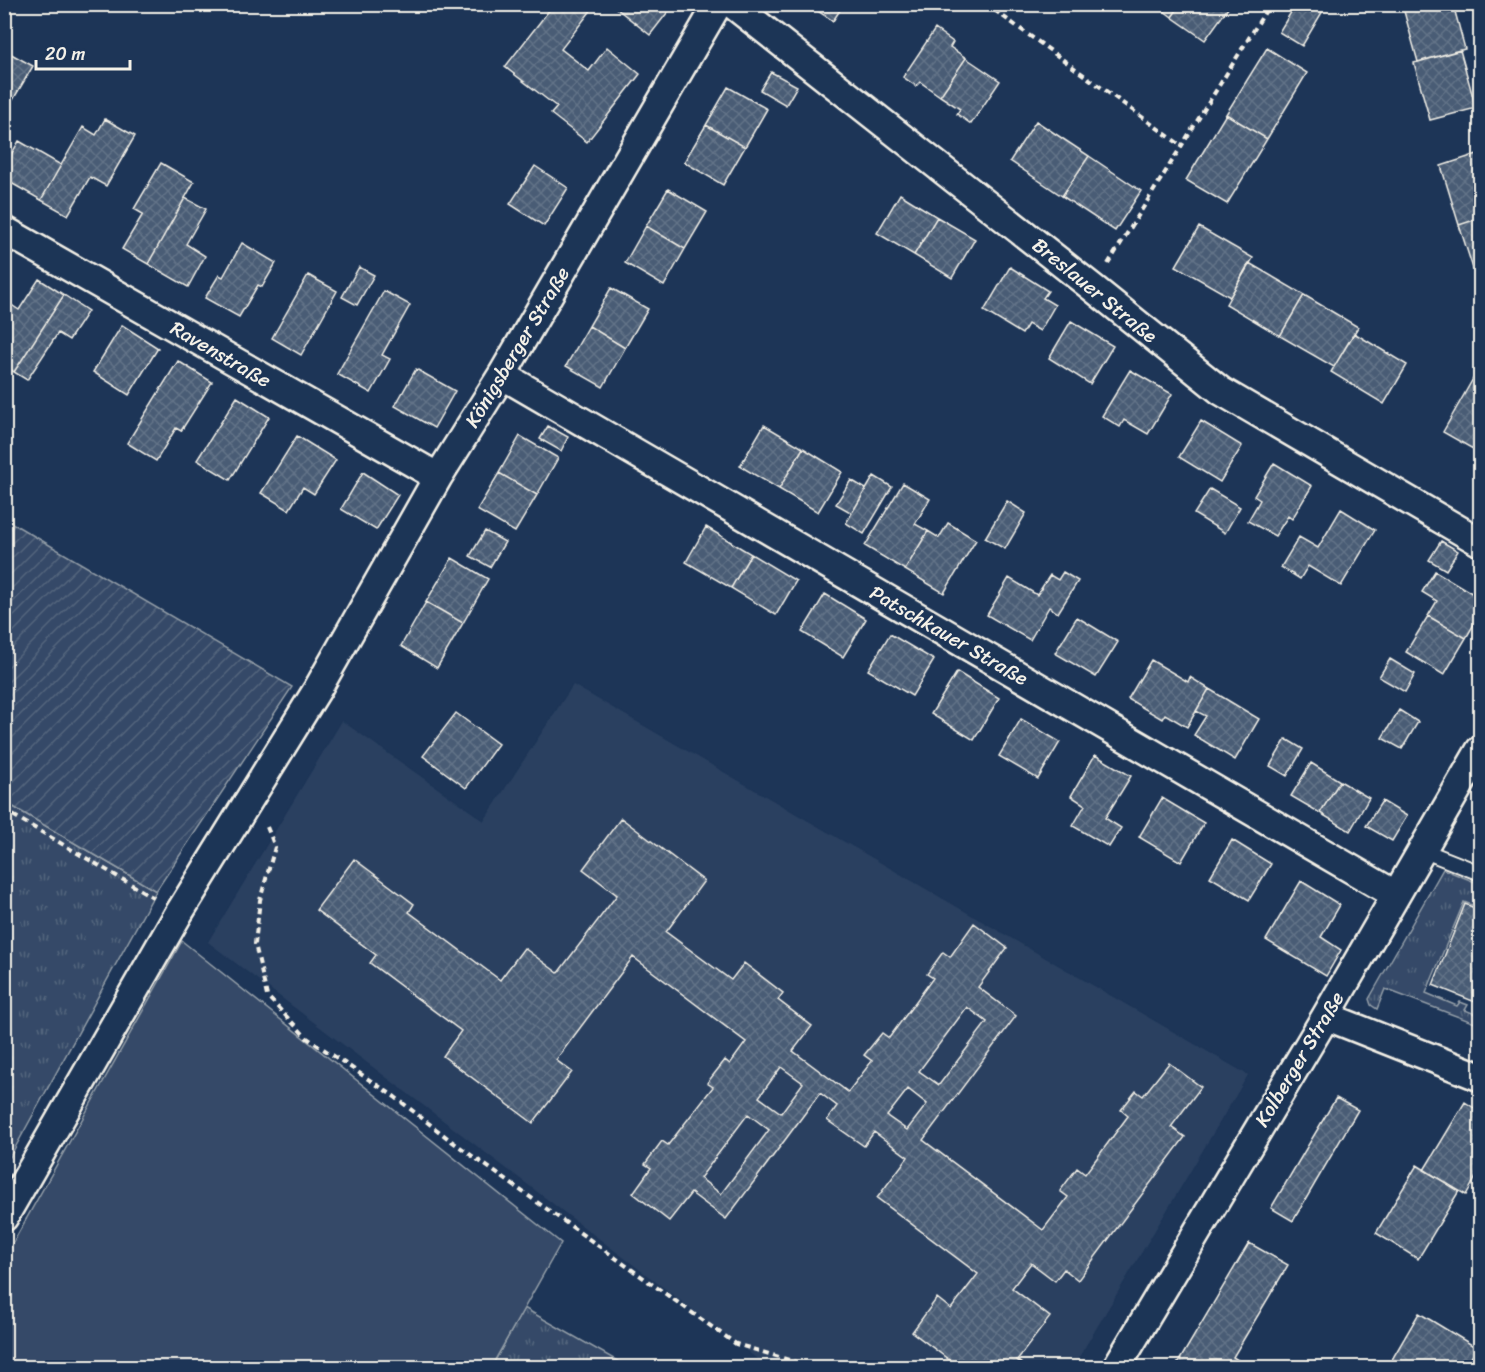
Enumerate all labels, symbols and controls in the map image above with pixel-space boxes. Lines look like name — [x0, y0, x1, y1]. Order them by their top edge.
scale bar — [36, 33, 130, 71]
text: 20 m — [45, 38, 85, 70]
street label: Breslauer Straße — [1024, 229, 1166, 352]
street label: Königsberger Straße — [455, 260, 580, 435]
street label: Ravenstraße — [164, 311, 278, 398]
street label: Patschkauer Straße — [863, 576, 1035, 695]
street label: Kolberger Straße — [1245, 985, 1354, 1134]

